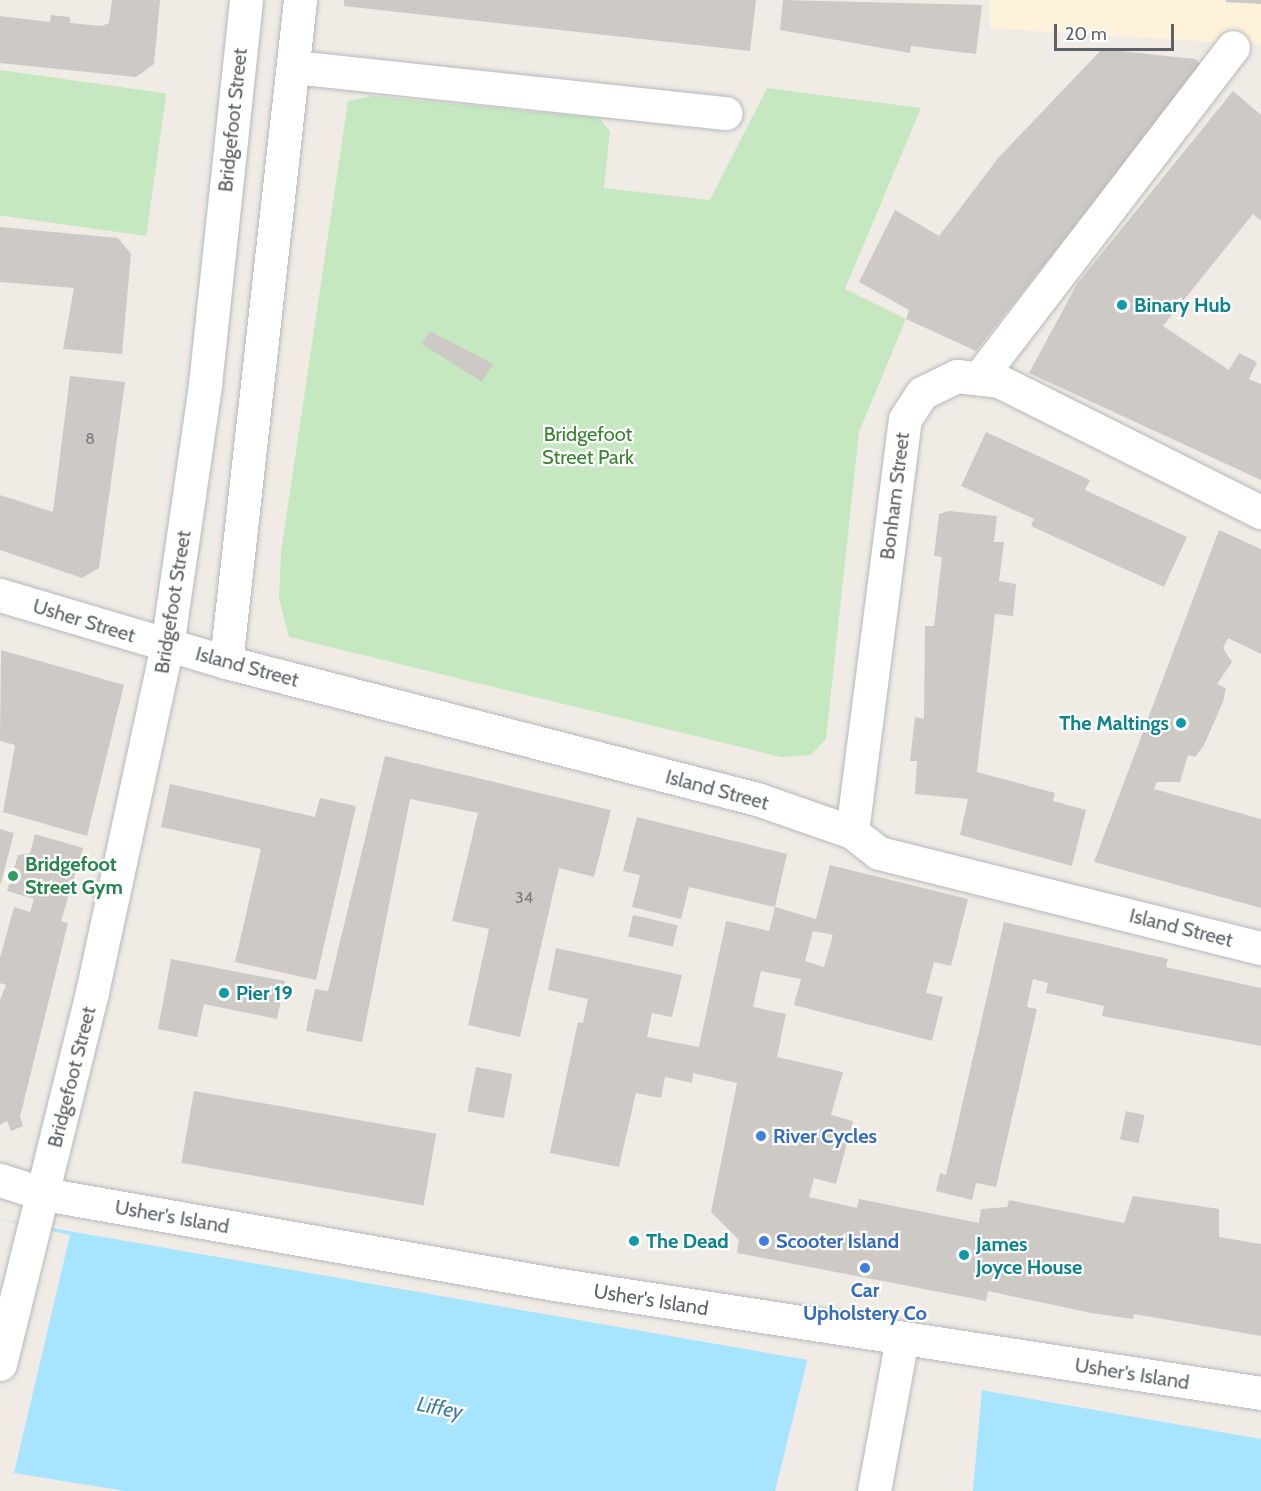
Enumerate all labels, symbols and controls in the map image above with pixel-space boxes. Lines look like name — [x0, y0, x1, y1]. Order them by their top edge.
scale bar — [1057, 12, 1177, 50]
text: 20 m — [1065, 23, 1107, 45]
street label: Bridgefoot Street — [214, 47, 252, 193]
place label: Binary Hub — [1134, 293, 1231, 317]
marker: Binary Hub — [1115, 298, 1129, 312]
park label: Bridgefoot Street Park — [542, 422, 634, 469]
house number: 8 — [85, 429, 95, 449]
street label: Bonham Street — [875, 431, 915, 561]
street label: Bridgefoot Street — [150, 529, 196, 675]
street label: Usher Street — [30, 594, 138, 648]
street label: Island Street — [193, 642, 301, 692]
place label: The Maltings — [1059, 711, 1169, 735]
marker: The Maltings — [1174, 716, 1188, 730]
street label: Island Street — [663, 765, 771, 815]
place label: Bridgefoot Street Gym — [25, 852, 123, 899]
marker: Bridgefoot Street Gym — [6, 869, 20, 883]
house number: 34 — [515, 888, 533, 908]
street label: Island Street — [1127, 904, 1235, 952]
place label: Pier 19 — [236, 981, 293, 1005]
marker: Pier 19 — [217, 986, 231, 1000]
street label: Bridgefoot Street — [43, 1004, 101, 1150]
place label: River Cycles — [773, 1124, 877, 1148]
marker: River Cycles — [754, 1129, 768, 1143]
street label: Usher's Island — [113, 1195, 231, 1239]
place label: The Dead — [646, 1229, 729, 1253]
place label: Scooter Island — [776, 1229, 899, 1253]
place label: James Joyce House — [976, 1232, 1082, 1279]
marker: The Dead — [627, 1234, 641, 1248]
marker: Scooter Island — [757, 1234, 771, 1248]
marker: James Joyce House — [957, 1248, 971, 1262]
marker: Car Upholstery Co — [858, 1261, 872, 1275]
place label: Car Upholstery Co — [803, 1278, 927, 1325]
street label: Usher's Island — [592, 1279, 710, 1321]
street label: Usher's Island — [1073, 1353, 1191, 1395]
water label: Liffey — [415, 1391, 465, 1425]

